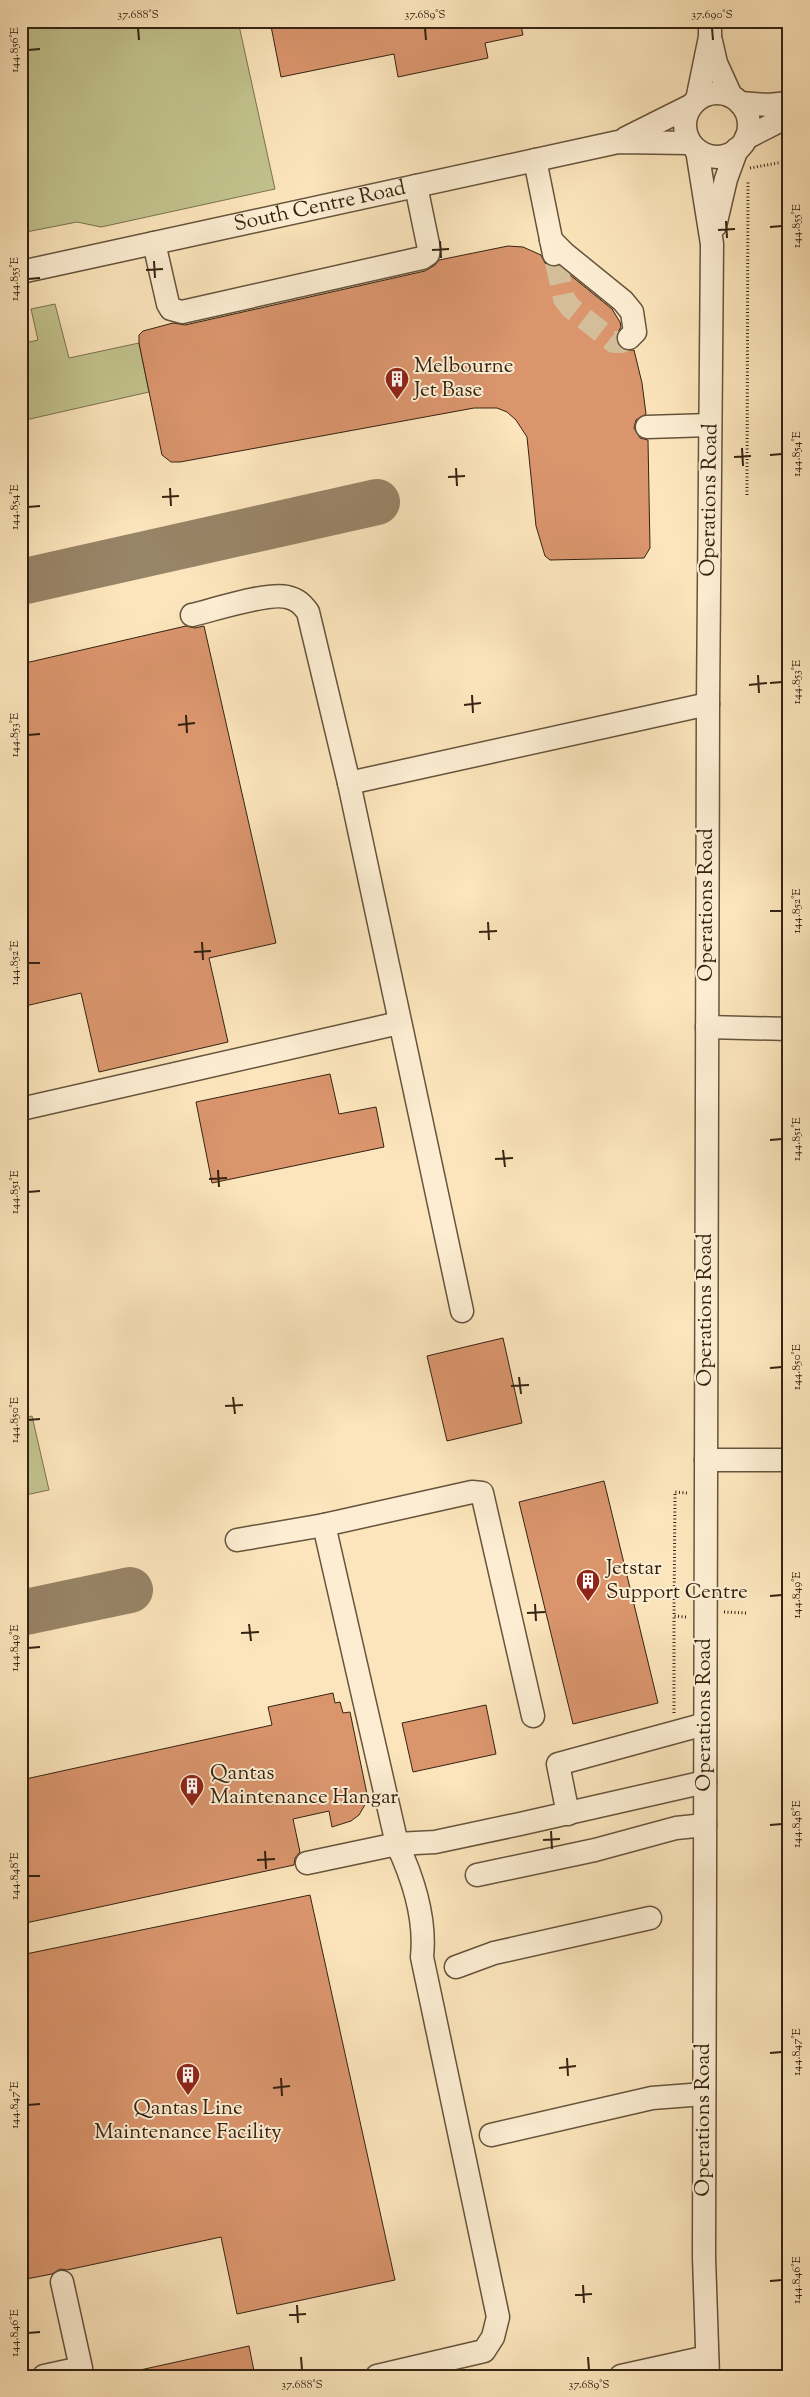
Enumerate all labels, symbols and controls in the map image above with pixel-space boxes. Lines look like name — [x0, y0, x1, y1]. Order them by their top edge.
text: 37.688°S — [117, 6, 159, 24]
text: 37.689°S — [405, 6, 445, 24]
text: 37.690°S — [691, 6, 733, 24]
text: 144.856°E — [6, 26, 24, 73]
street label: South Centre Road — [231, 174, 409, 240]
text: 144.855°E — [788, 203, 806, 248]
text: 144.855°E — [6, 256, 24, 301]
place label: Melbourne Jet Base — [413, 352, 514, 406]
building icon: Melbourne Jet Base — [384, 366, 410, 400]
street label: Operations Road — [694, 423, 726, 577]
text: 144.854°E — [788, 430, 806, 477]
text: 144.854°E — [6, 483, 24, 530]
text: 144.853°E — [788, 659, 806, 704]
text: 144.853°E — [6, 712, 24, 757]
street label: Operations Road — [692, 828, 722, 982]
text: 144.852°E — [788, 888, 806, 934]
text: 144.852°E — [6, 940, 24, 986]
text: 144.851°E — [788, 1116, 806, 1161]
text: 144.851°E — [6, 1169, 24, 1214]
street label: Operations Road — [691, 1233, 721, 1387]
text: 144.850°E — [788, 1343, 806, 1390]
text: 144.850°E — [6, 1396, 24, 1443]
place label: Jetstar Support Centre — [605, 1554, 748, 1608]
building icon: Jetstar Support Centre — [575, 1568, 601, 1602]
text: 144.849°E — [788, 1571, 806, 1618]
text: 144.849°E — [6, 1624, 24, 1671]
street label: Operations Road — [690, 1638, 720, 1792]
place label: Qantas Maintenance Hangar — [210, 1759, 398, 1813]
building icon: Qantas Maintenance Hangar — [179, 1773, 205, 1807]
text: 144.848°E — [788, 1800, 806, 1848]
text: 144.848°E — [6, 1852, 24, 1900]
text: 144.847°E — [788, 2028, 806, 2076]
street label: Operations Road — [689, 2043, 719, 2197]
building icon: Qantas Line Maintenance Facility — [175, 2062, 201, 2096]
text: 144.847°E — [6, 2081, 24, 2129]
place label: Qantas Line Maintenance Facility — [94, 2094, 282, 2148]
text: 144.846°E — [788, 2256, 806, 2304]
text: 144.846°E — [6, 2309, 24, 2357]
text: 37.688°S — [281, 2376, 323, 2394]
text: 37.689°S — [569, 2376, 609, 2394]

